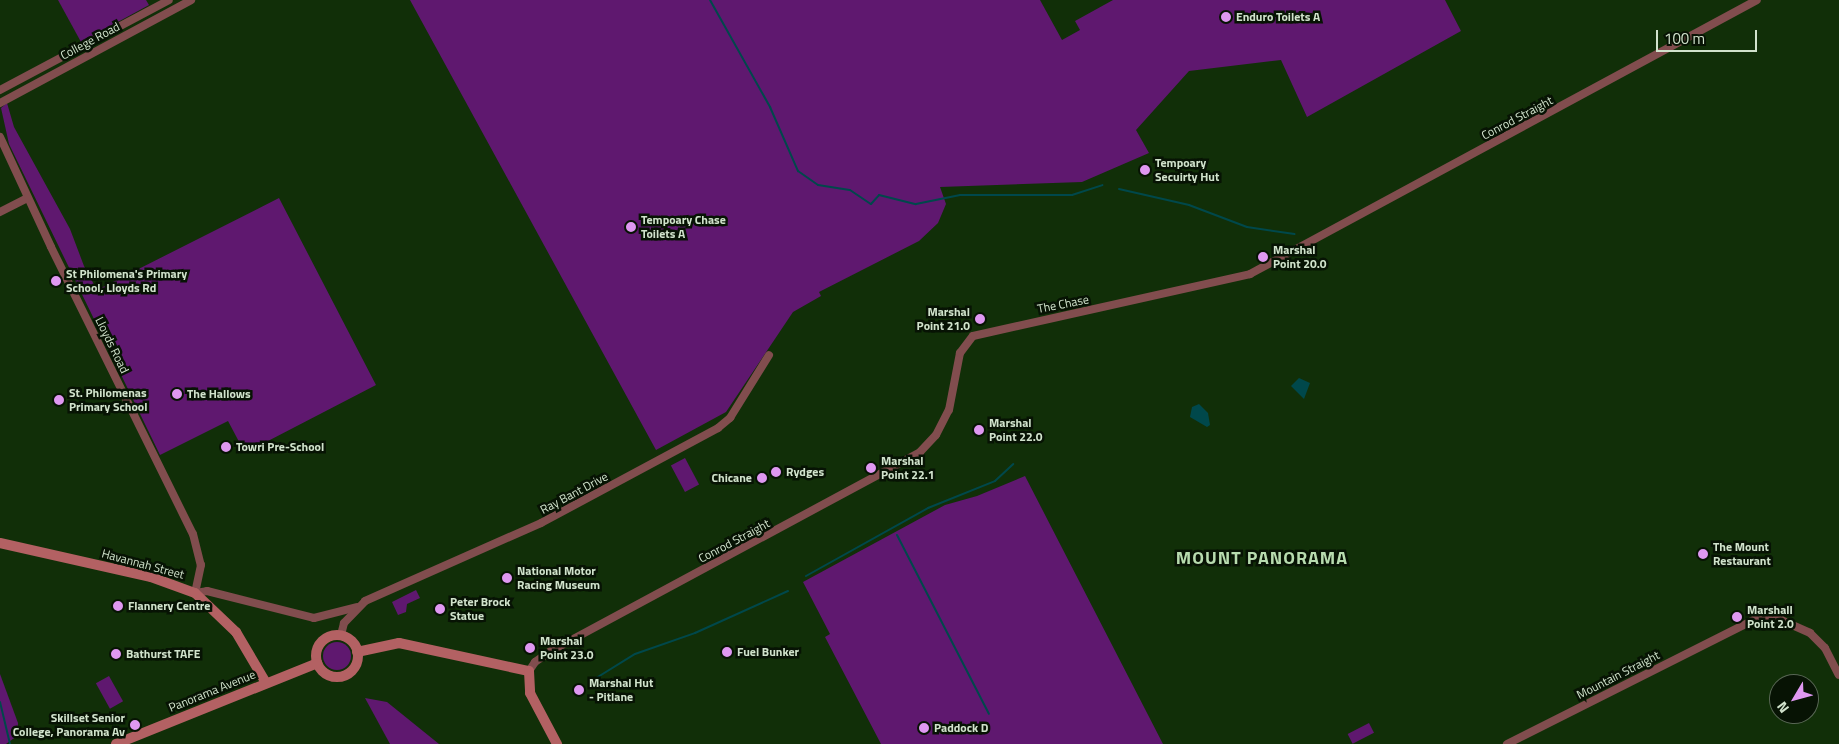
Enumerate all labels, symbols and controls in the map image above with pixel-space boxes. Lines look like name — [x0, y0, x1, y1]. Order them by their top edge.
place label: Enduro Toilets A — [1236, 10, 1320, 24]
marker: Enduro Toilets A — [1220, 11, 1232, 23]
street label: College Road — [58, 19, 122, 63]
scale bar — [1659, 20, 1760, 52]
text: 100 m — [1664, 27, 1705, 50]
street label: Conrod Straight — [1479, 93, 1555, 143]
place label: Tempoary Secuirty Hut — [1155, 156, 1219, 184]
marker: Tempoary Secuirty Hut — [1139, 164, 1151, 176]
place label: Tempoary Chase Toilets A — [641, 213, 726, 241]
marker: Tempoary Chase Toilets A — [625, 221, 637, 233]
place label: Marshal Point 20.0 — [1273, 243, 1326, 271]
marker: Marshal Point 20.0 — [1257, 251, 1269, 263]
place label: St Philomena's Primary School, Lloyds Rd — [66, 267, 187, 295]
marker: St Philomena's Primary School, Lloyds Rd — [50, 275, 62, 287]
street label: The Chase — [1036, 292, 1090, 316]
place label: Marshal Point 21.0 — [917, 305, 970, 333]
marker: Marshal Point 21.0 — [974, 313, 986, 325]
street label: Lloyds Road — [92, 314, 132, 376]
place label: St. Philomenas Primary School — [69, 386, 147, 414]
place label: The Hallows — [187, 387, 251, 401]
marker: The Hallows — [171, 388, 183, 400]
marker: St. Philomenas Primary School — [53, 394, 65, 406]
place label: Marshal Point 22.0 — [989, 416, 1042, 444]
marker: Marshal Point 22.0 — [973, 424, 985, 436]
place label: Towri Pre-School — [236, 440, 324, 454]
marker: Towri Pre-School — [220, 441, 232, 453]
place label: Marshal Point 22.1 — [881, 454, 934, 482]
marker: Marshal Point 22.1 — [865, 462, 877, 474]
place label: Rydges — [786, 465, 824, 479]
marker: Rydges — [770, 466, 782, 478]
street label: Ray Bant Drive — [538, 469, 610, 517]
place label: Chicane — [712, 471, 752, 485]
marker: Chicane — [756, 472, 768, 484]
street label: Conrod Straight — [696, 516, 772, 566]
place label: The Mount Restaurant — [1713, 540, 1771, 568]
street label: Havannah Street — [100, 546, 186, 582]
district label: MOUNT PANORAMA — [1174, 547, 1350, 569]
marker: The Mount Restaurant — [1697, 548, 1709, 560]
place label: National Motor Racing Museum — [517, 564, 600, 592]
marker: National Motor Racing Museum — [501, 572, 513, 584]
place label: Peter Brock Statue — [450, 595, 510, 623]
place label: Flannery Centre — [128, 599, 210, 613]
marker: Flannery Centre — [112, 600, 124, 612]
marker: Peter Brock Statue — [434, 603, 446, 615]
place label: Marshall Point 2.0 — [1747, 603, 1794, 631]
marker: Marshall Point 2.0 — [1731, 611, 1743, 623]
place label: Marshal Point 23.0 — [540, 634, 593, 662]
marker: Marshal Point 23.0 — [524, 642, 536, 654]
place label: Fuel Bunker — [737, 645, 799, 659]
marker: Fuel Bunker — [721, 646, 733, 658]
place label: Bathurst TAFE — [126, 647, 200, 661]
marker: Bathurst TAFE — [110, 648, 122, 660]
street label: Mountain Straight — [1574, 648, 1662, 702]
street label: Panorama Avenue — [167, 667, 257, 715]
north arrow — [1769, 674, 1819, 724]
place label: Marshal Hut - Pitlane — [589, 676, 653, 704]
marker: Marshal Hut - Pitlane — [573, 684, 585, 696]
text: N — [1771, 698, 1794, 718]
place label: Skillset Senior College, Panorama Av — [13, 711, 125, 739]
marker: Skillset Senior College, Panorama Av — [129, 719, 141, 731]
place label: Paddock D — [934, 721, 989, 735]
marker: Paddock D — [918, 722, 930, 734]

